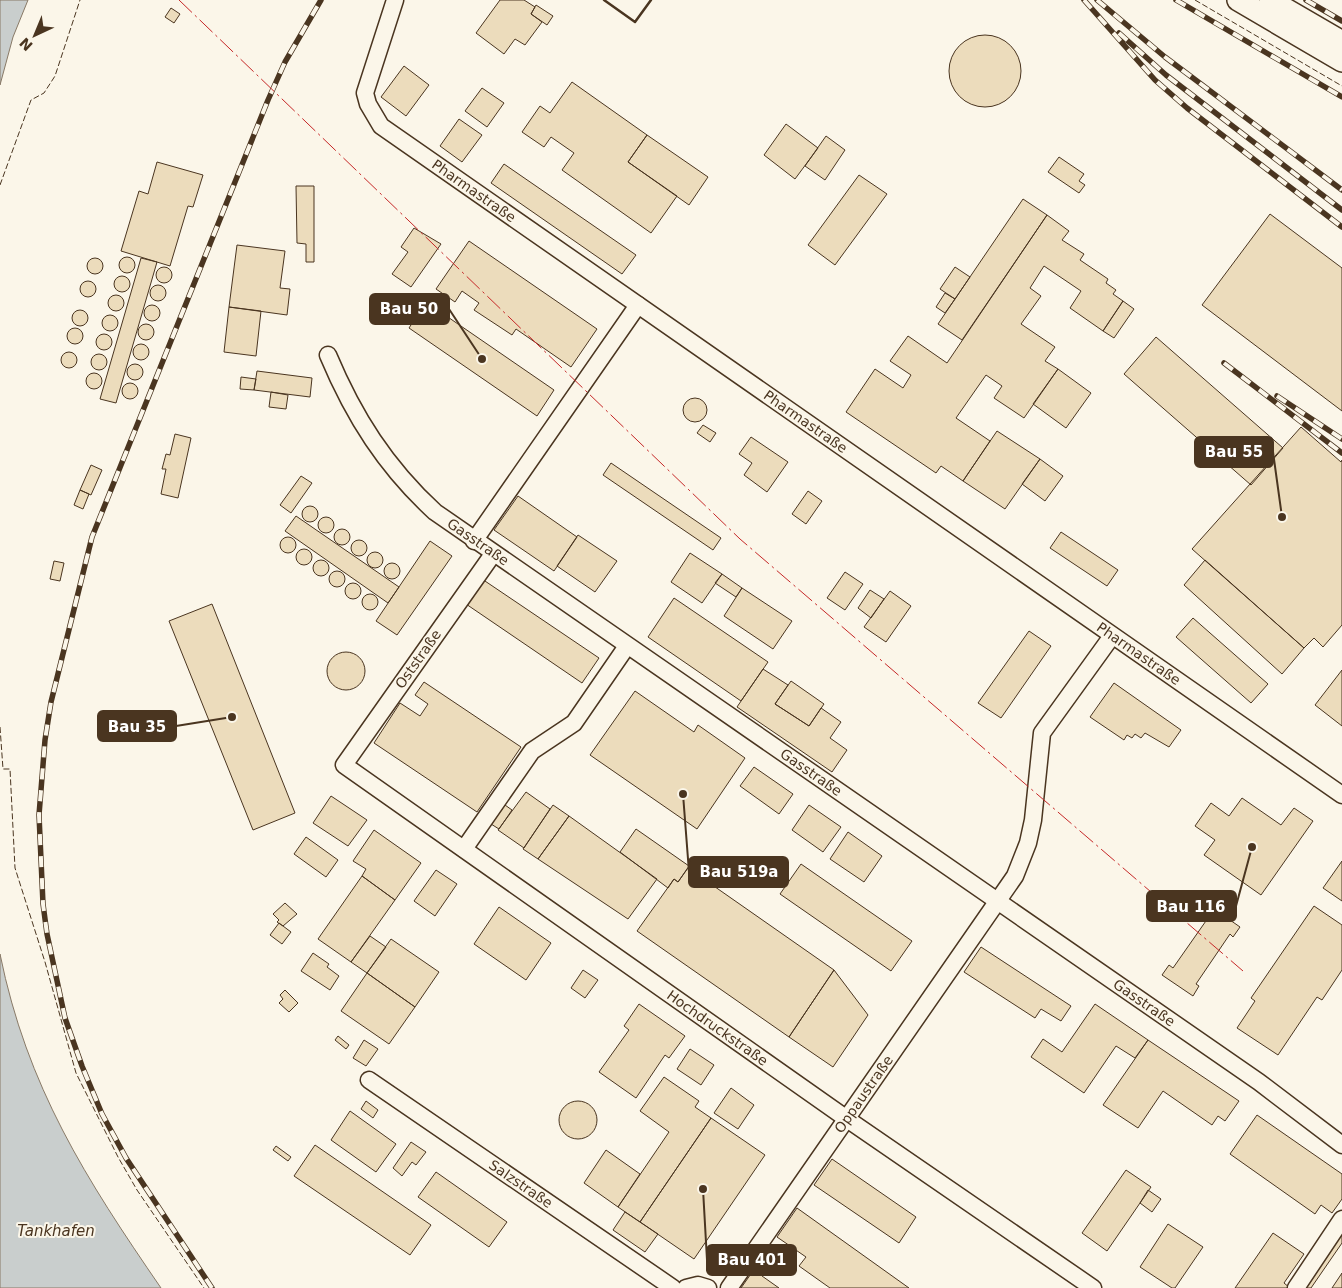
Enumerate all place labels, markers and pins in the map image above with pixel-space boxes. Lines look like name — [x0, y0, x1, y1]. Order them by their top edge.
callout: Bau 50 — [370, 294, 449, 324]
callout: Bau 55 — [1195, 437, 1273, 467]
callout: Bau 35 — [98, 711, 176, 741]
callout: Bau 519a — [689, 857, 788, 887]
callout: Bau 116 — [1147, 891, 1236, 921]
callout: Bau 401 — [707, 1245, 796, 1275]

